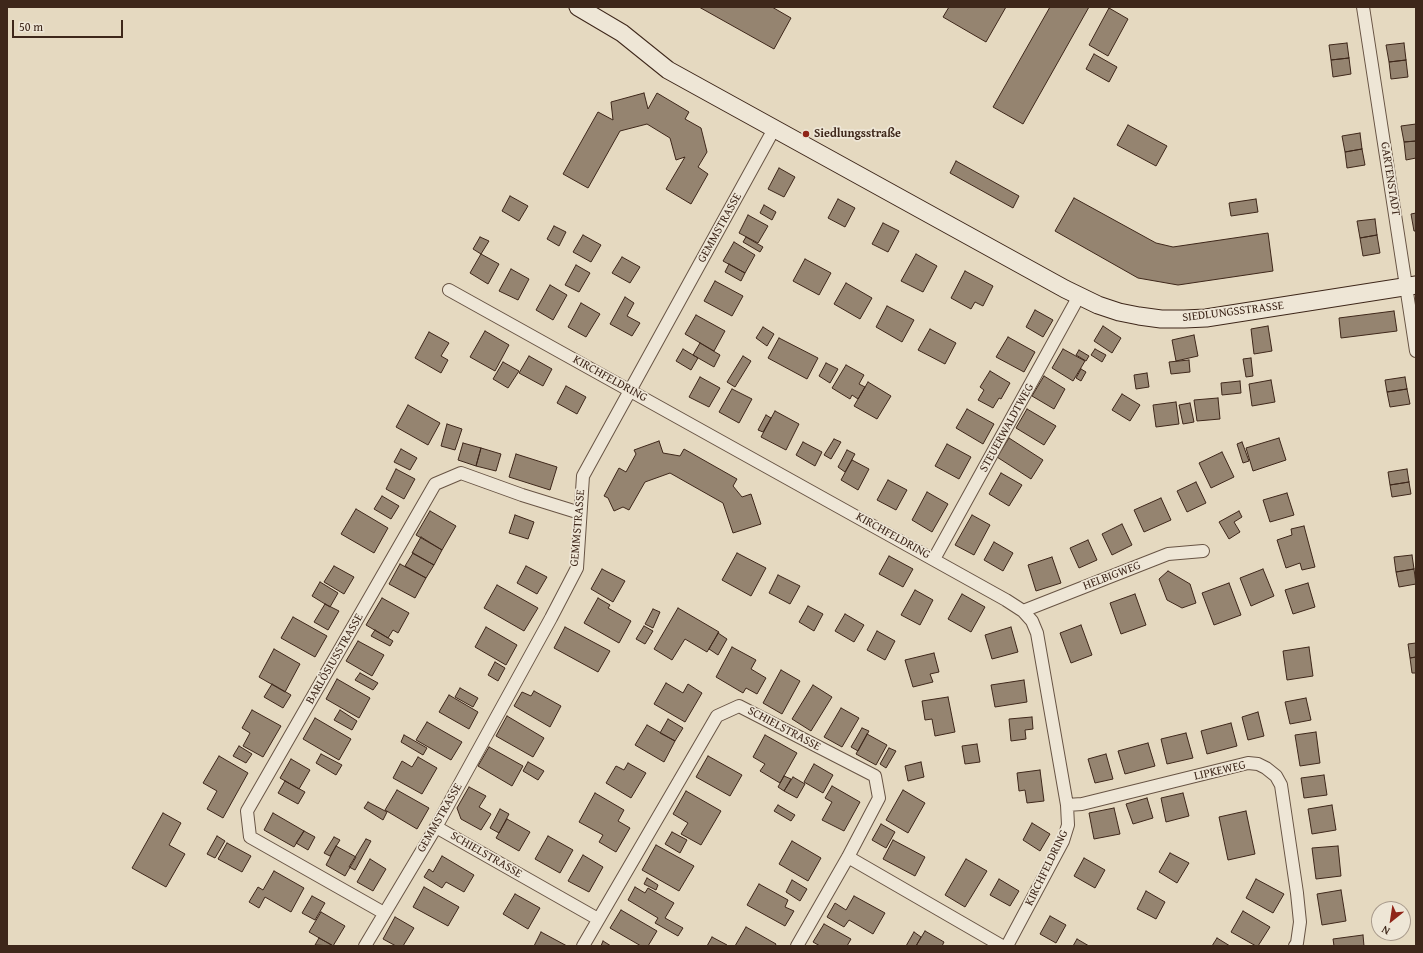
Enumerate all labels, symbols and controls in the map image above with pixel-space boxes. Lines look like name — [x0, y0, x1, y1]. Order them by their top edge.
scale bar — [14, 12, 125, 38]
text: 50 m — [19, 18, 43, 35]
place label: Siedlungsstraße — [814, 127, 901, 141]
marker: Siedlungsstraße — [801, 129, 811, 139]
street label: GARTENSTADT — [1377, 141, 1403, 217]
street label: GEMMSTRASSE — [695, 191, 745, 265]
street label: SIEDLUNGSSTRASSE — [1182, 299, 1284, 325]
street label: KIRCHFELDRING — [570, 353, 650, 405]
street label: STEUERWALDTWEG — [977, 381, 1037, 475]
street label: GEMMSTRASSE — [567, 489, 589, 567]
street label: KIRCHFELDRING — [853, 510, 933, 562]
street label: HELBIGWEG — [1081, 558, 1143, 594]
street label: BARLÖSIUSSTRASSE — [303, 611, 367, 707]
street label: SCHIELSTRASSE — [745, 704, 823, 754]
street label: LIPKEWEG — [1193, 758, 1247, 784]
street label: GEMMSTRASSE — [414, 781, 466, 855]
street label: KIRCHFELDRING — [1022, 828, 1072, 908]
street label: SCHIELSTRASSE — [448, 829, 524, 881]
north arrow — [1371, 901, 1411, 941]
text: N — [1378, 922, 1393, 939]

